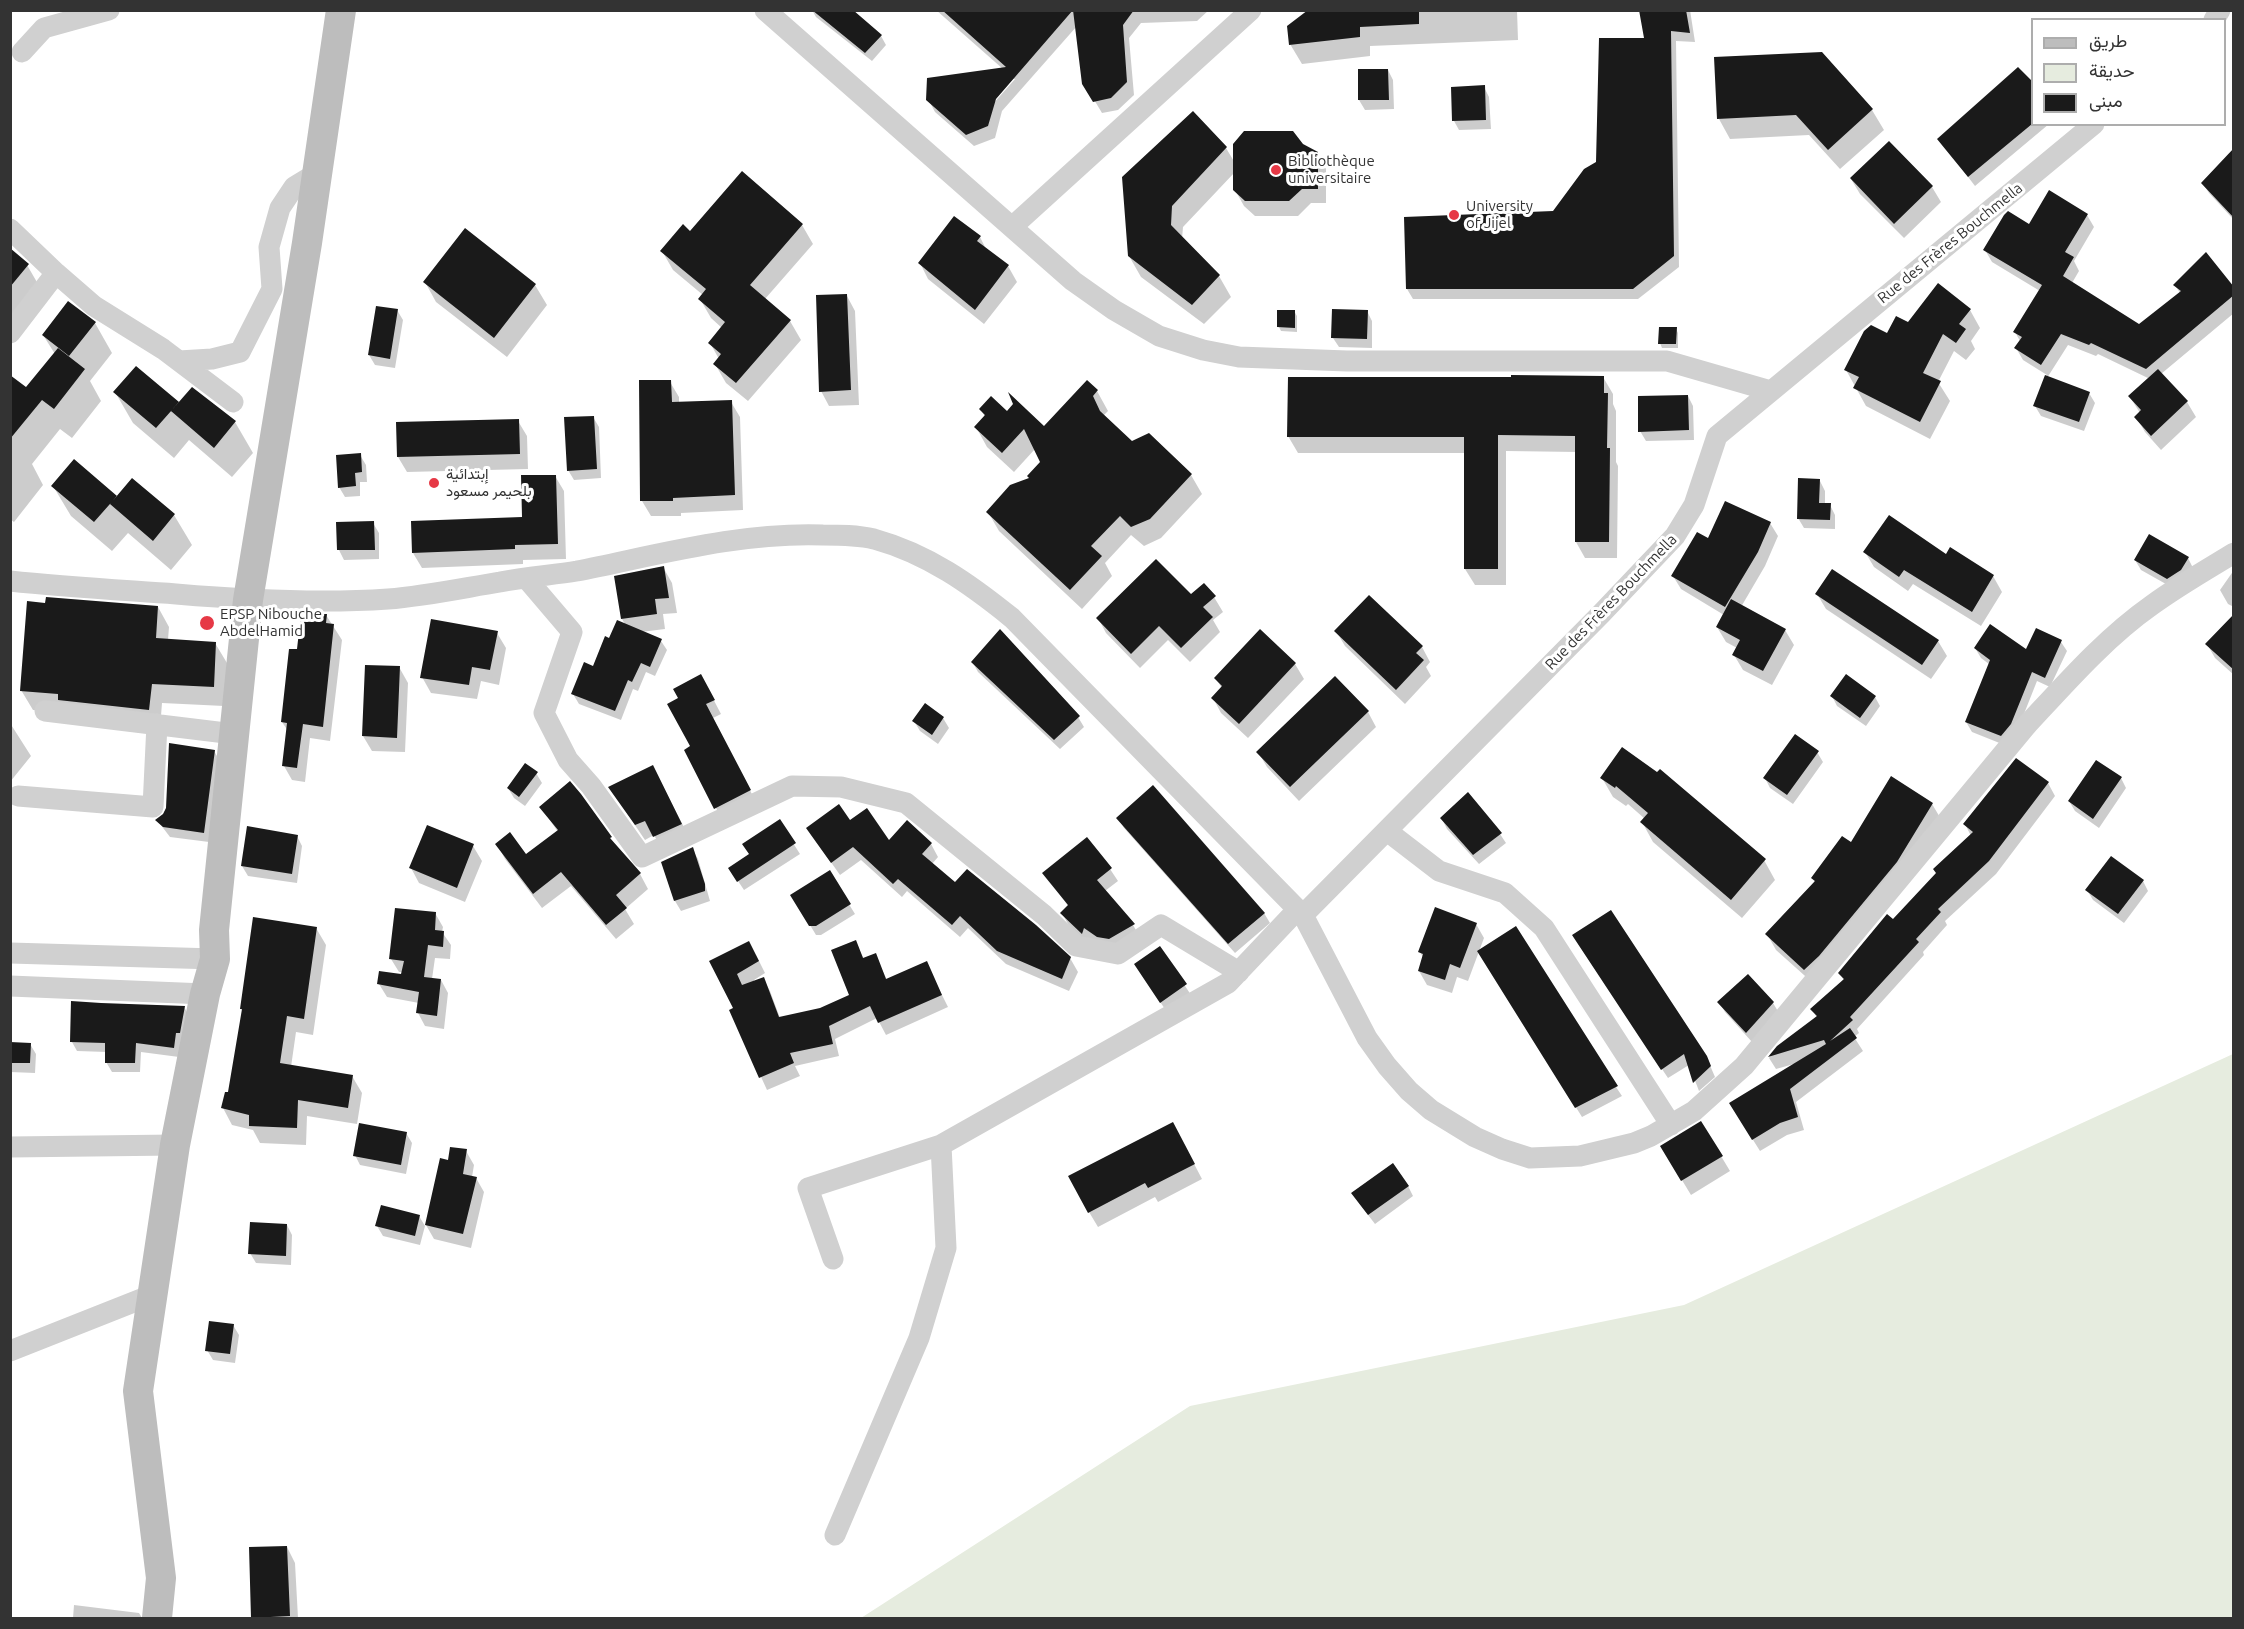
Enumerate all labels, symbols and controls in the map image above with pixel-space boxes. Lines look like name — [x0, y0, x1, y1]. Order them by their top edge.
legend — [2031, 18, 2226, 126]
text: طريق — [2089, 30, 2127, 50]
text: حديقة — [2089, 60, 2135, 80]
text: مبنى — [2089, 90, 2123, 110]
place label: Bibliothèque universitaire — [1288, 152, 1375, 187]
marker: Bibliothèque universitaire — [1269, 163, 1283, 177]
street label: Rue des Frères Bouchmella — [1874, 179, 2026, 307]
place label: University of Jijel — [1466, 197, 1533, 232]
marker: University of Jijel — [1447, 208, 1461, 222]
place label: إبتدائية بلحيمر مسعود — [446, 465, 532, 500]
marker: إبتدائية بلحيمر مسعود — [427, 476, 441, 490]
street label: Rue des Frères Bouchmella — [1542, 531, 1680, 673]
place label: EPSP Nibouche AbdelHamid — [220, 605, 322, 640]
marker: EPSP Nibouche AbdelHamid — [198, 614, 216, 632]

